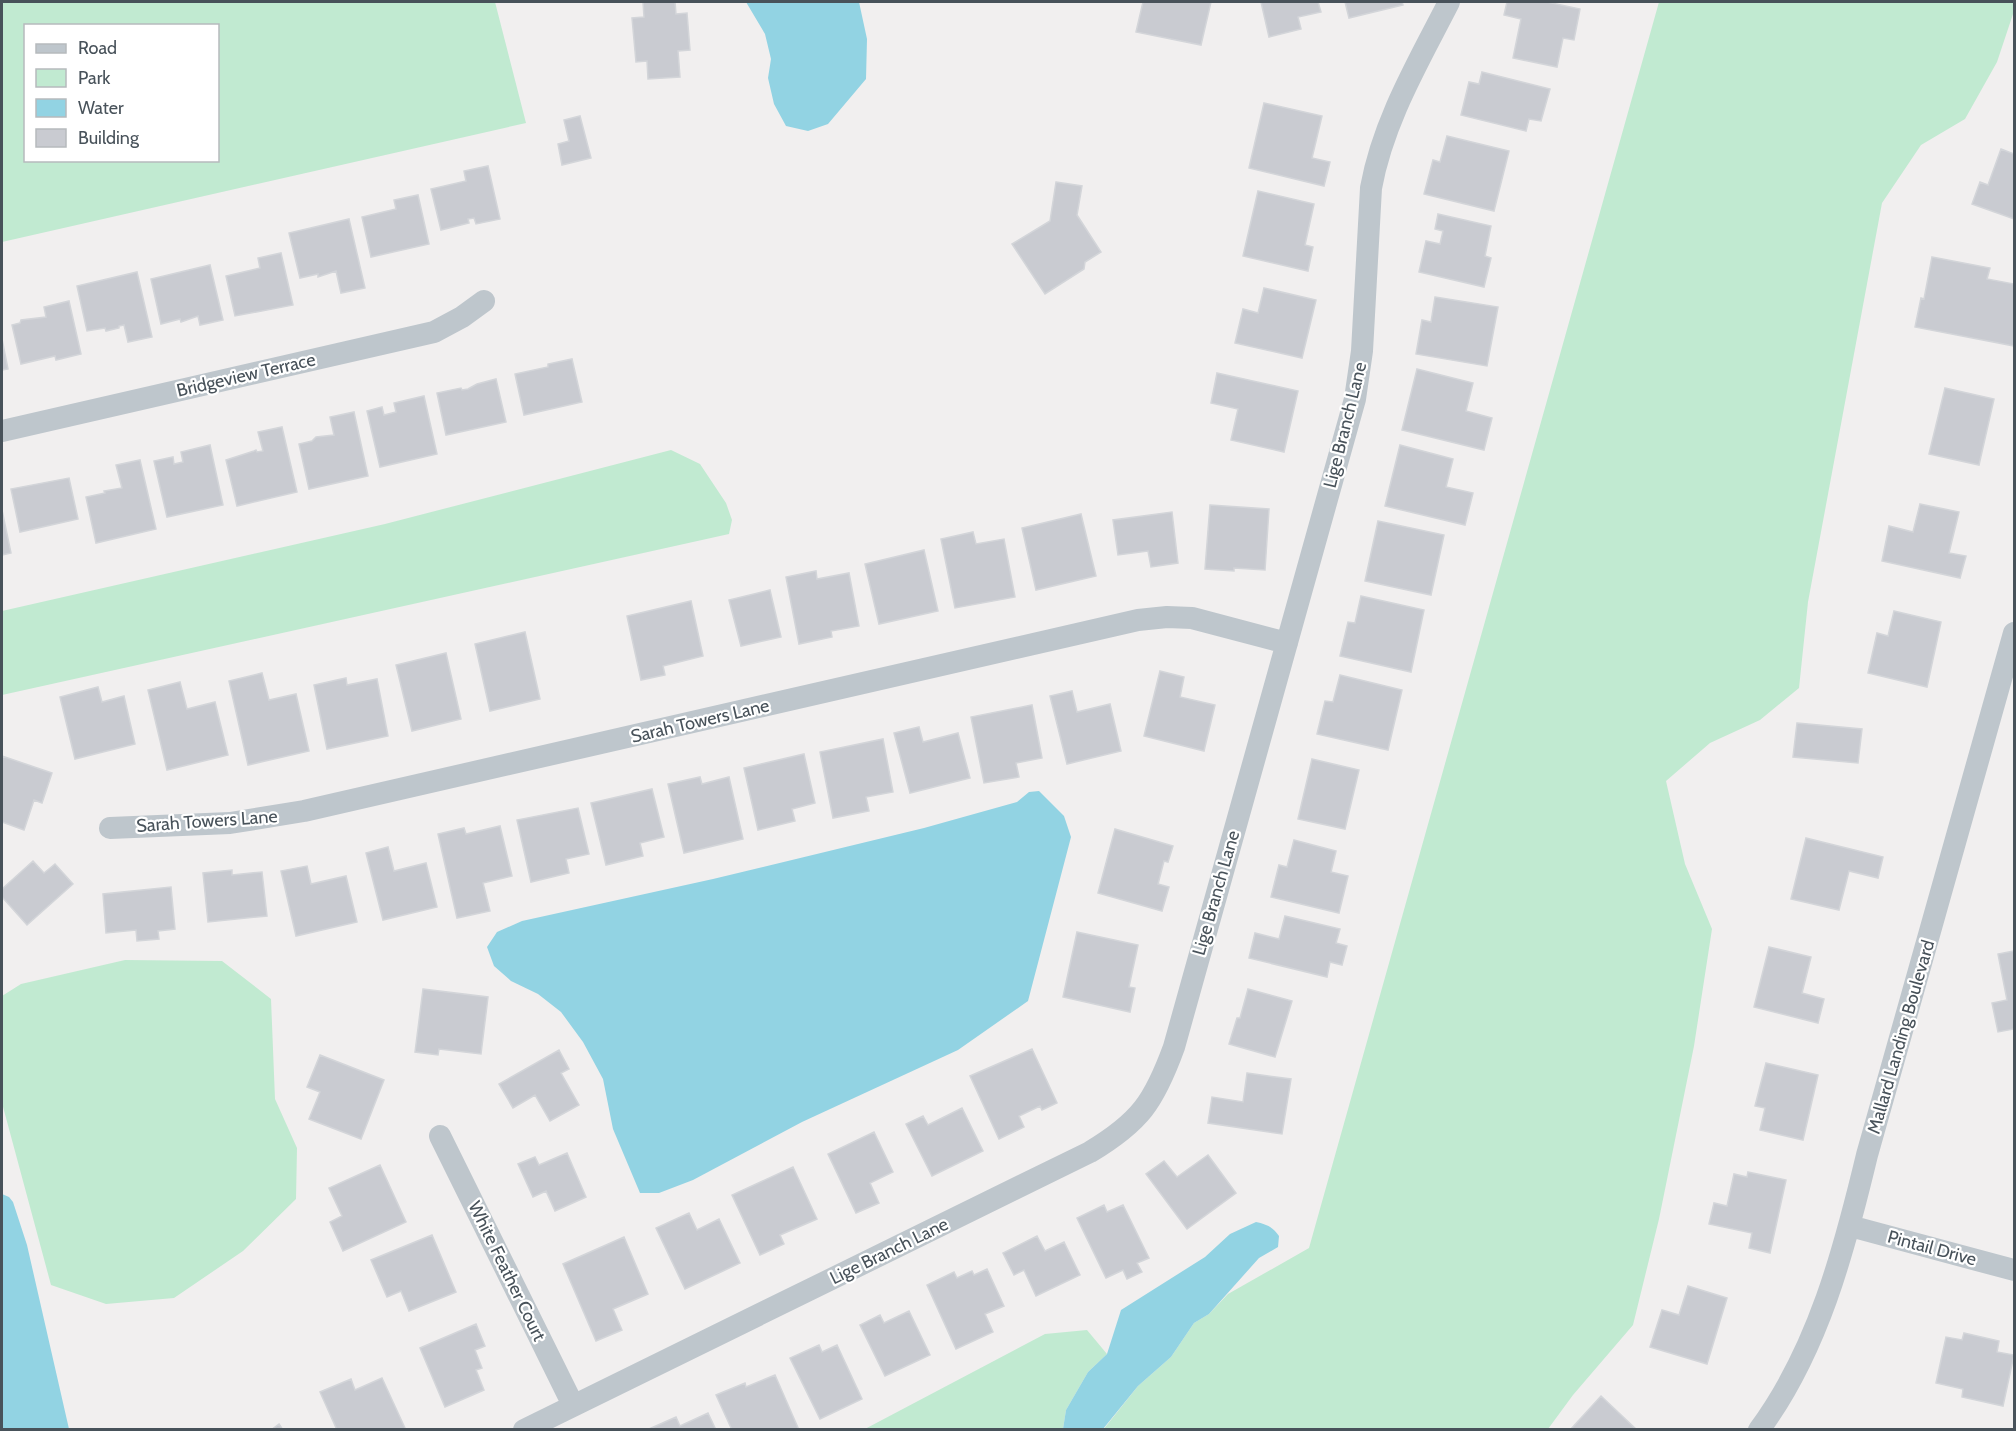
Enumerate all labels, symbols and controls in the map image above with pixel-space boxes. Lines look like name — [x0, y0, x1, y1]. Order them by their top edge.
legend — [24, 24, 219, 162]
text: Road — [78, 37, 117, 59]
text: Park — [78, 67, 111, 89]
text: Water — [78, 97, 124, 119]
text: Building — [78, 127, 140, 149]
street label: Bridgeview Terrace — [174, 348, 318, 402]
street label: Lige Branch Lane — [1319, 360, 1371, 490]
street label: Sarah Towers Lane — [629, 694, 771, 748]
street label: Sarah Towers Lane — [136, 805, 278, 837]
street label: Lige Branch Lane — [1188, 828, 1244, 958]
street label: Mallard Landing Boulevard — [1863, 938, 1939, 1136]
street label: White Feather Court — [464, 1197, 550, 1345]
street label: Lige Branch Lane — [826, 1213, 952, 1289]
street label: Pintail Drive — [1885, 1226, 1979, 1270]

